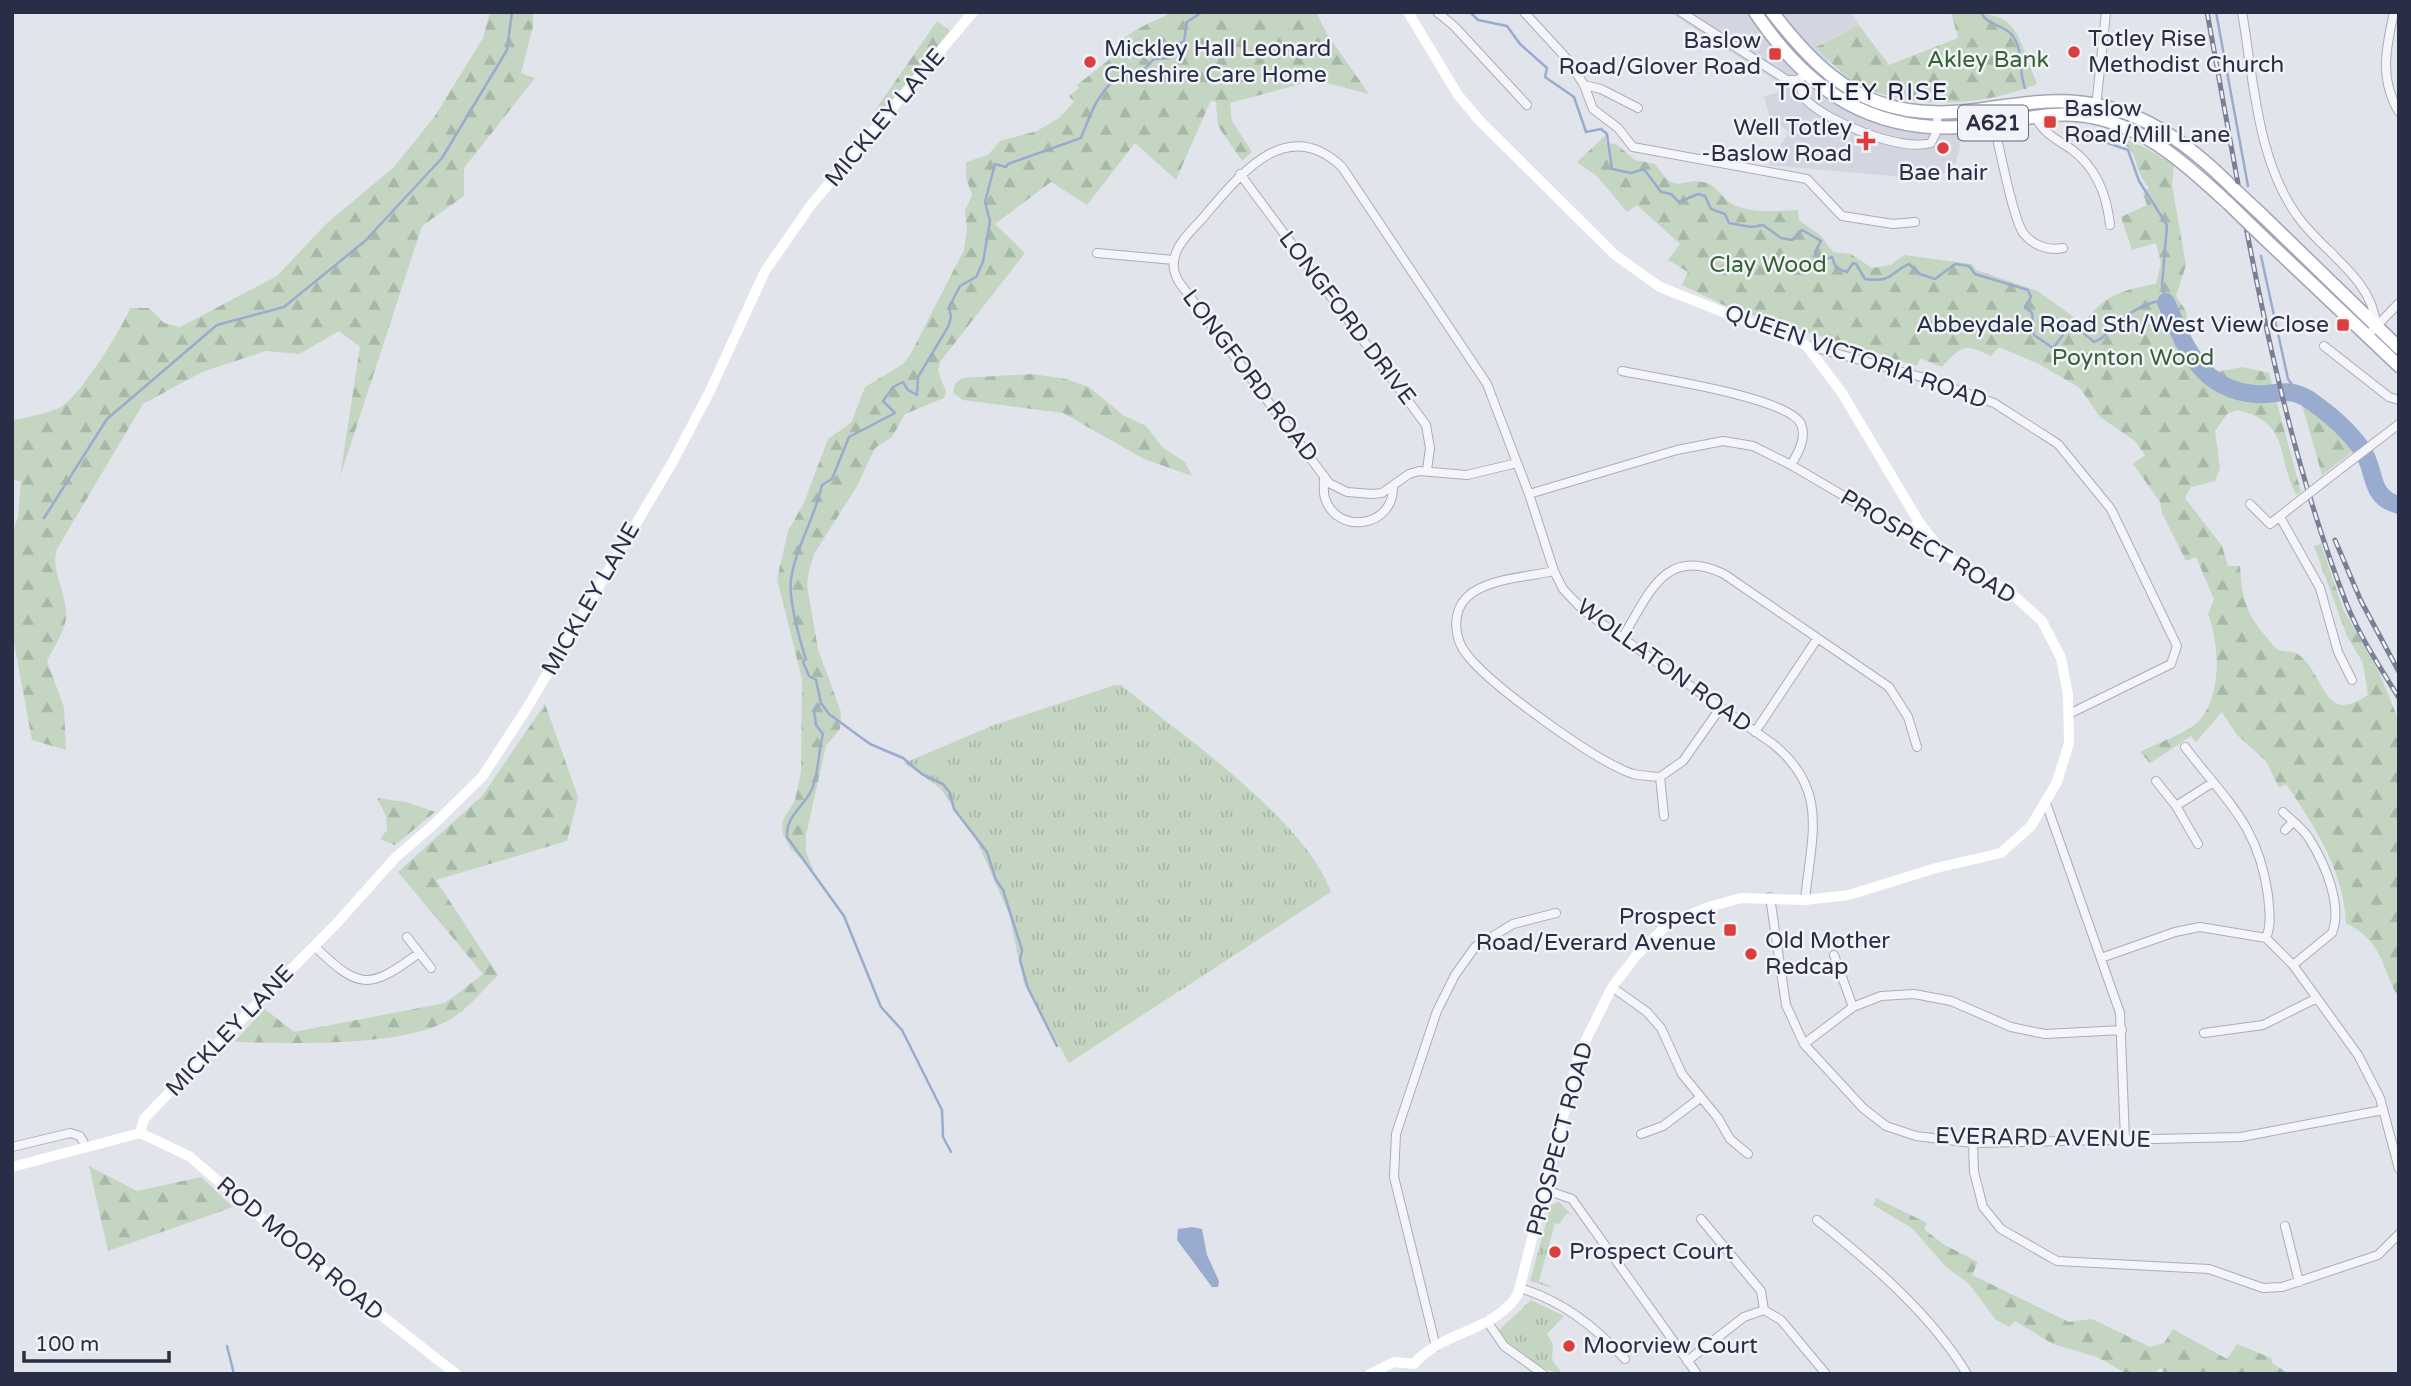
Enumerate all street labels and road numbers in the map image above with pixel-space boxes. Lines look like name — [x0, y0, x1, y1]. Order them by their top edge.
street label: MICKLEY LANE — [819, 43, 951, 193]
road number: A621 — [1958, 106, 2028, 140]
street label: LONGFORD DRIVE — [1272, 226, 1422, 410]
street label: LONGFORD ROAD — [1176, 284, 1324, 468]
street label: QUEEN VICTORIA ROAD — [1721, 299, 1991, 415]
street label: PROSPECT ROAD — [1835, 484, 2021, 610]
street label: MICKLEY LANE — [536, 518, 646, 680]
street label: WOLLATON ROAD — [1571, 593, 1757, 739]
street label: MICKLEY LANE — [160, 959, 300, 1103]
street label: PROSPECT ROAD — [1521, 1039, 1599, 1239]
street label: EVERARD AVENUE — [1935, 1122, 2151, 1154]
street label: ROD MOOR ROAD — [211, 1171, 389, 1327]

